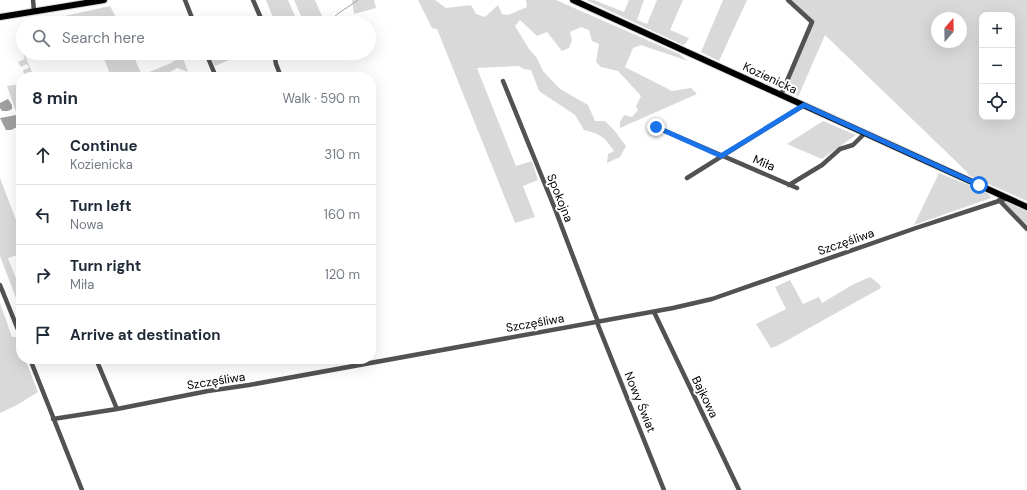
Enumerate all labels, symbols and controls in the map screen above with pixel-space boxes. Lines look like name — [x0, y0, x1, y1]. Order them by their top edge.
north arrow — [931, 12, 967, 48]
map controls — [979, 12, 1015, 120]
button: + — [979, 12, 1015, 48]
search box — [16, 16, 376, 60]
icon: search — [30, 27, 52, 49]
text: Search here — [62, 28, 145, 48]
button: − — [979, 48, 1015, 84]
street label: Kozienicka — [740, 58, 800, 98]
button: locate — [979, 84, 1015, 120]
text: 8 min — [32, 87, 78, 109]
text: Walk · 590 m — [282, 90, 360, 107]
route end — [647, 118, 665, 136]
text: Continue — [70, 136, 138, 156]
icon: ahead — [32, 144, 54, 166]
text: 310 m — [325, 146, 360, 163]
street label: Miła — [751, 151, 777, 175]
text: Kozienicka — [70, 156, 133, 173]
street label: Spokojna — [543, 172, 577, 224]
route start — [970, 176, 988, 194]
text: Turn left — [70, 196, 131, 216]
icon: left — [32, 204, 54, 226]
text: 160 m — [324, 206, 360, 223]
text: Nowa — [70, 216, 103, 233]
street label: Szczęśliwa — [816, 225, 876, 259]
text: Turn right — [70, 256, 141, 276]
icon: right — [32, 264, 54, 286]
text: 120 m — [325, 266, 360, 283]
text: Miła — [70, 276, 94, 293]
street label: Szczęśliwa — [505, 310, 565, 336]
icon: arrive — [32, 324, 54, 346]
text: Arrive at destination — [70, 325, 221, 345]
street label: Szczęśliwa — [186, 369, 246, 393]
street label: Nowy Świat — [621, 369, 660, 435]
street label: Bajkowa — [688, 373, 722, 421]

